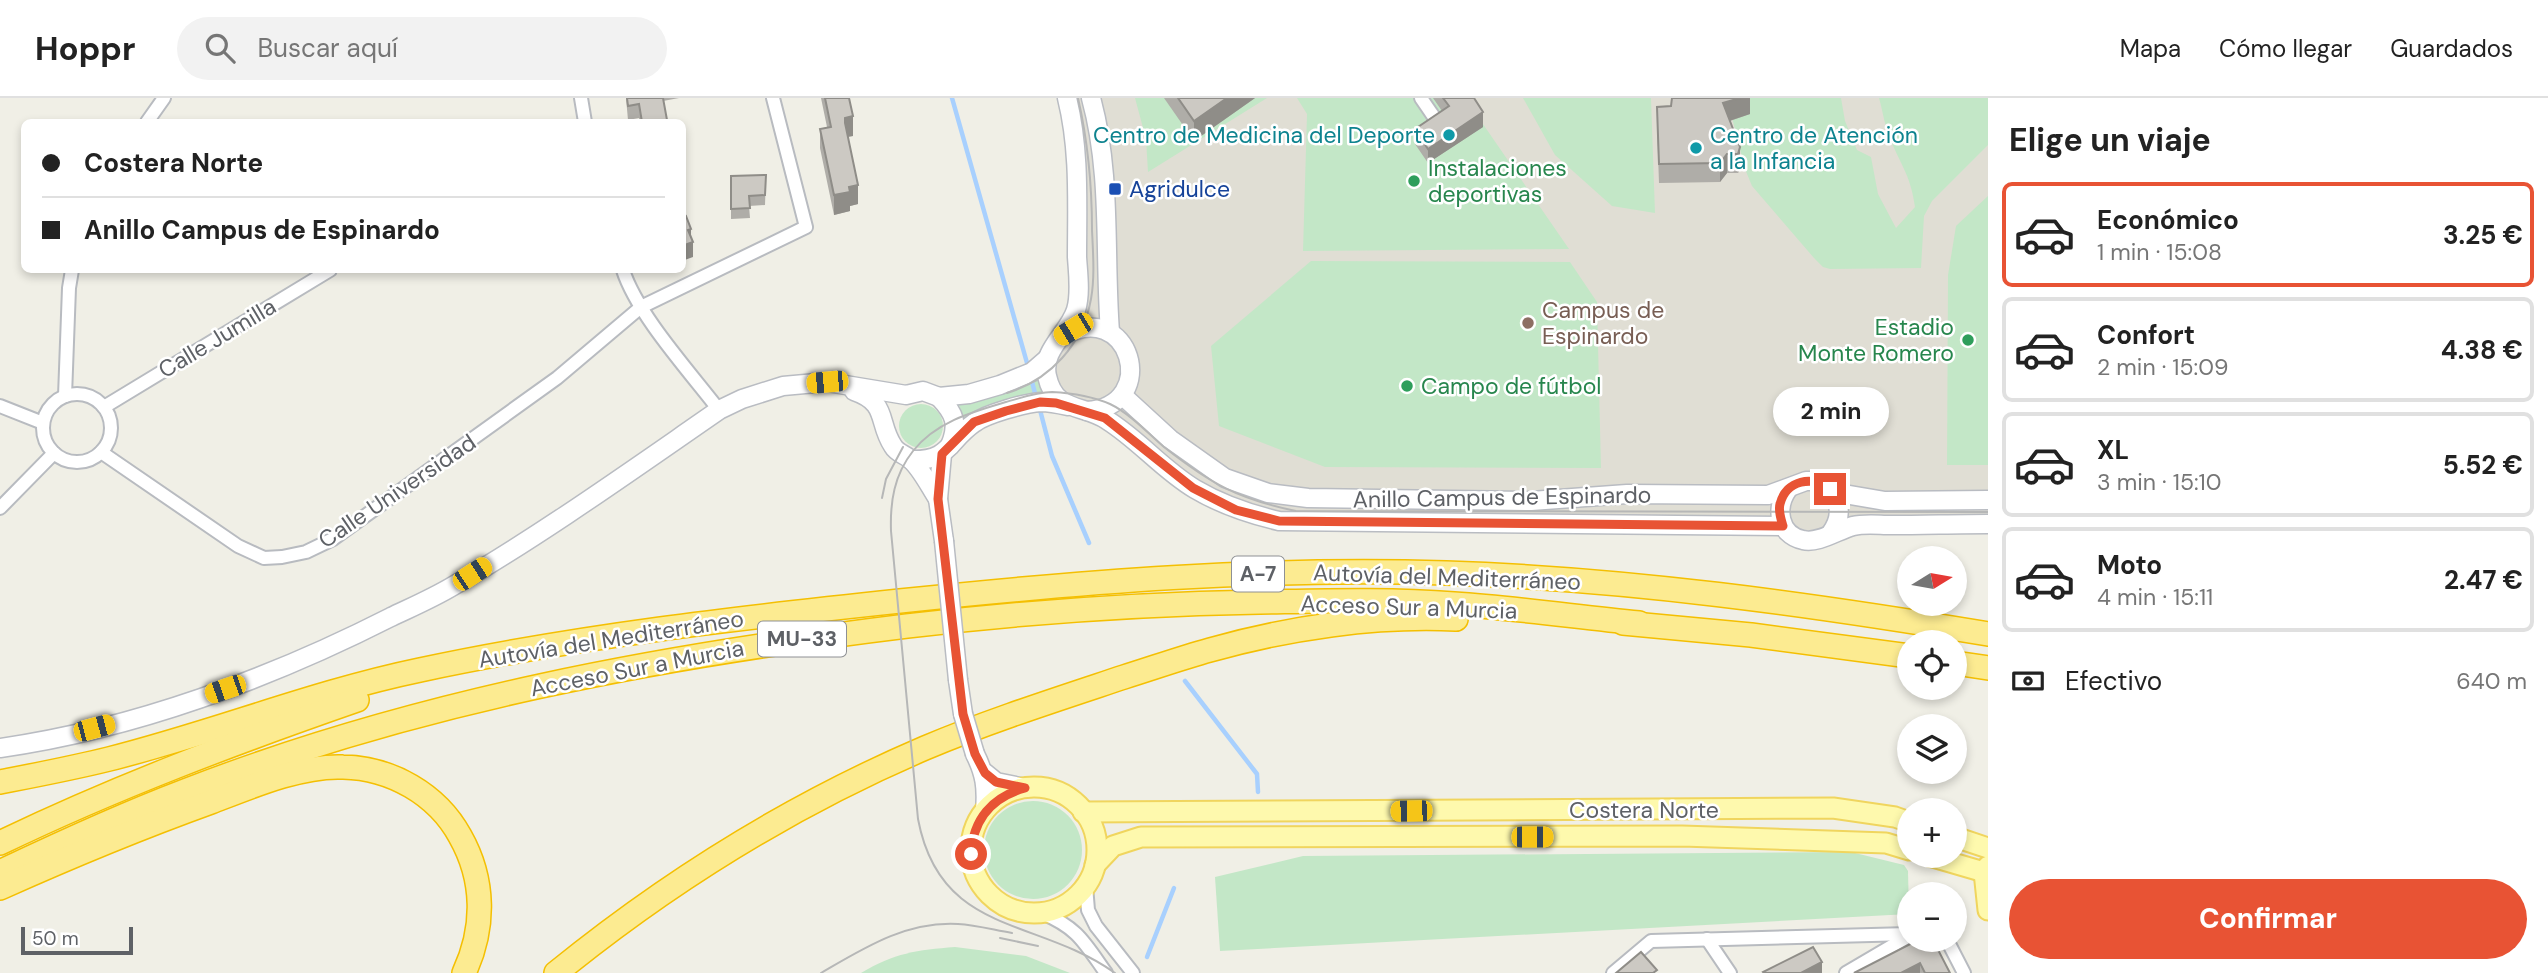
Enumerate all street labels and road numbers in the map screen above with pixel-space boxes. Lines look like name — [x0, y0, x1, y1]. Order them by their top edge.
street label: Calle Jumilla — [153, 291, 281, 385]
street label: Calle Universidad — [312, 427, 482, 555]
street label: Anillo Campus de Espinardo — [1352, 479, 1652, 515]
road number: A-7 — [1232, 556, 1284, 592]
street label: Autovía del Mediterráneo — [1312, 557, 1582, 597]
street label: Acceso Sur a Murcia — [1300, 588, 1518, 626]
street label: Autovía del Mediterráneo — [476, 603, 746, 675]
road number: MU-33 — [758, 622, 846, 656]
street label: Acceso Sur a Murcia — [528, 633, 746, 703]
street label: Costera Norte — [1569, 795, 1719, 825]

